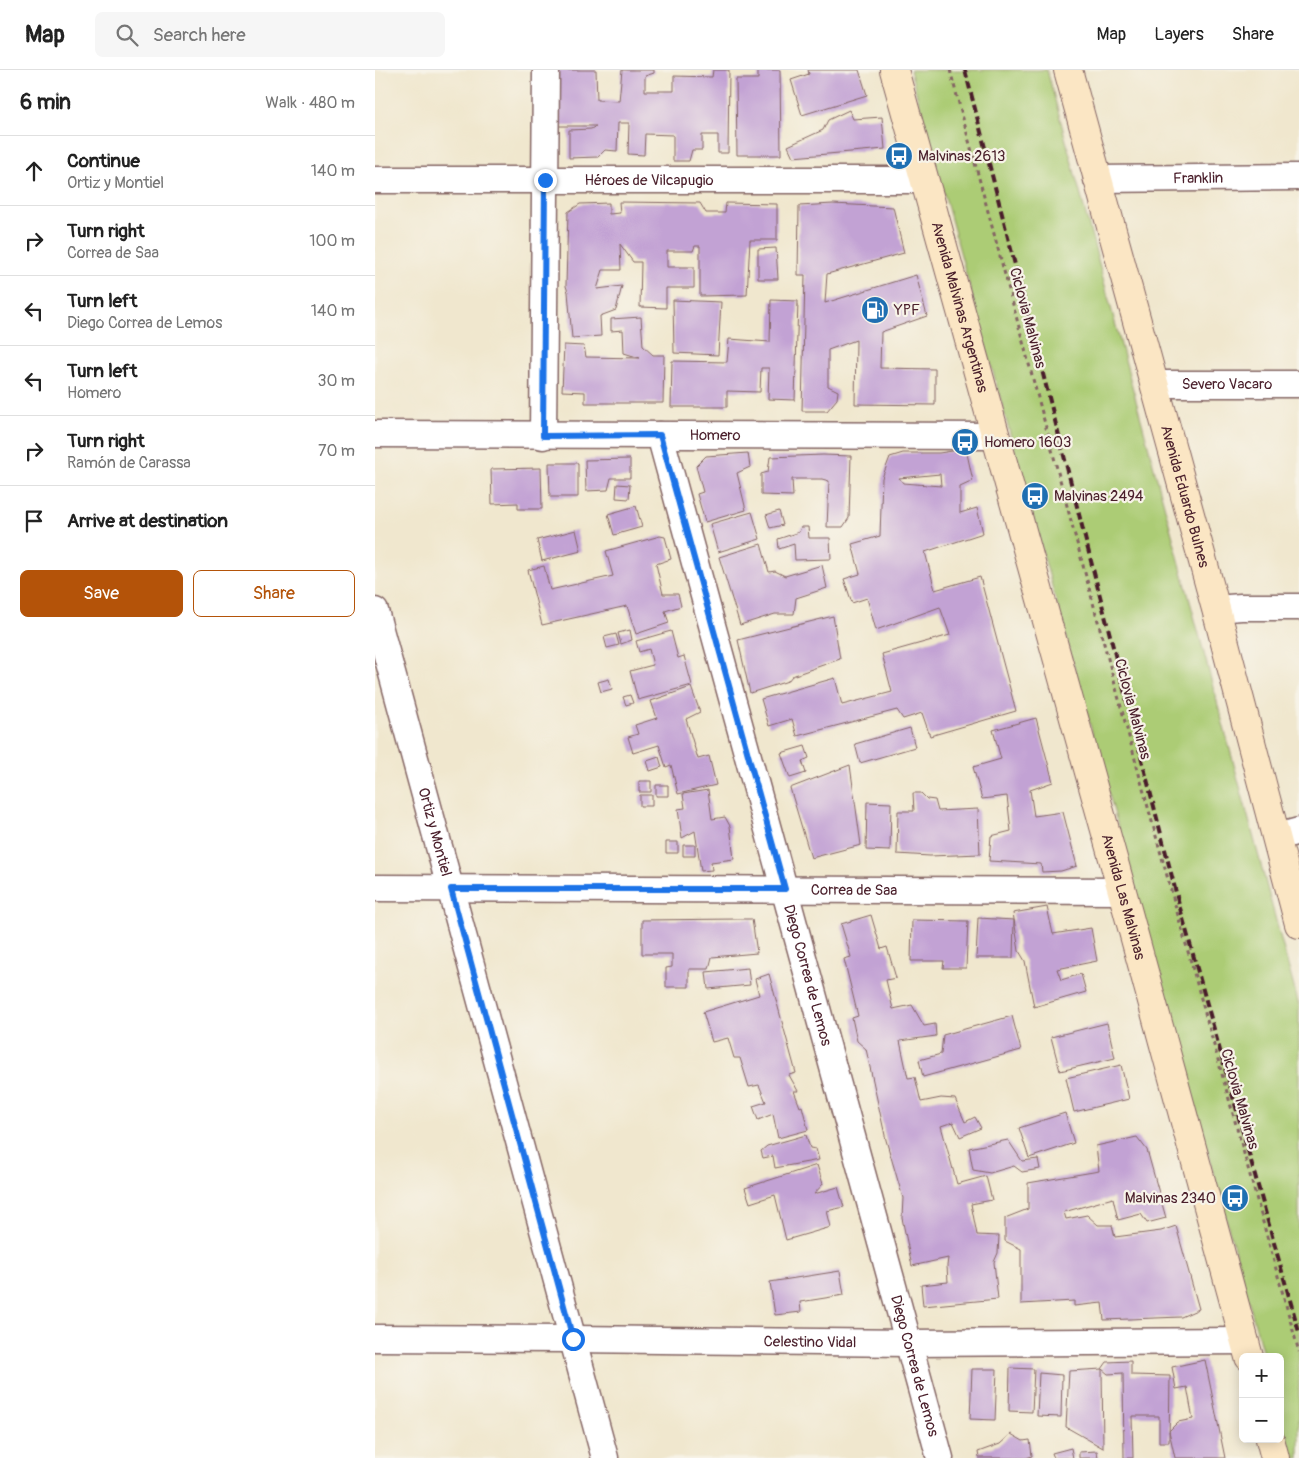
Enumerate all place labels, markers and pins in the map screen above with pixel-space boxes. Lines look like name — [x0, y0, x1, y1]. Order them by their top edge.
bus stop icon: Malvinas 2613 — [884, 141, 914, 171]
place label: Malvinas 2613 — [918, 147, 1005, 166]
fuel station icon: YPF — [860, 295, 890, 325]
place label: YPF — [893, 301, 920, 320]
bus stop icon: Homero 1603 — [950, 427, 980, 457]
place label: Homero 1603 — [984, 433, 1071, 452]
bus stop icon: Malvinas 2494 — [1020, 481, 1050, 511]
place label: Malvinas 2494 — [1054, 487, 1144, 506]
bus stop icon: Malvinas 2340 — [1220, 1183, 1250, 1213]
place label: Malvinas 2340 — [1125, 1189, 1216, 1208]

